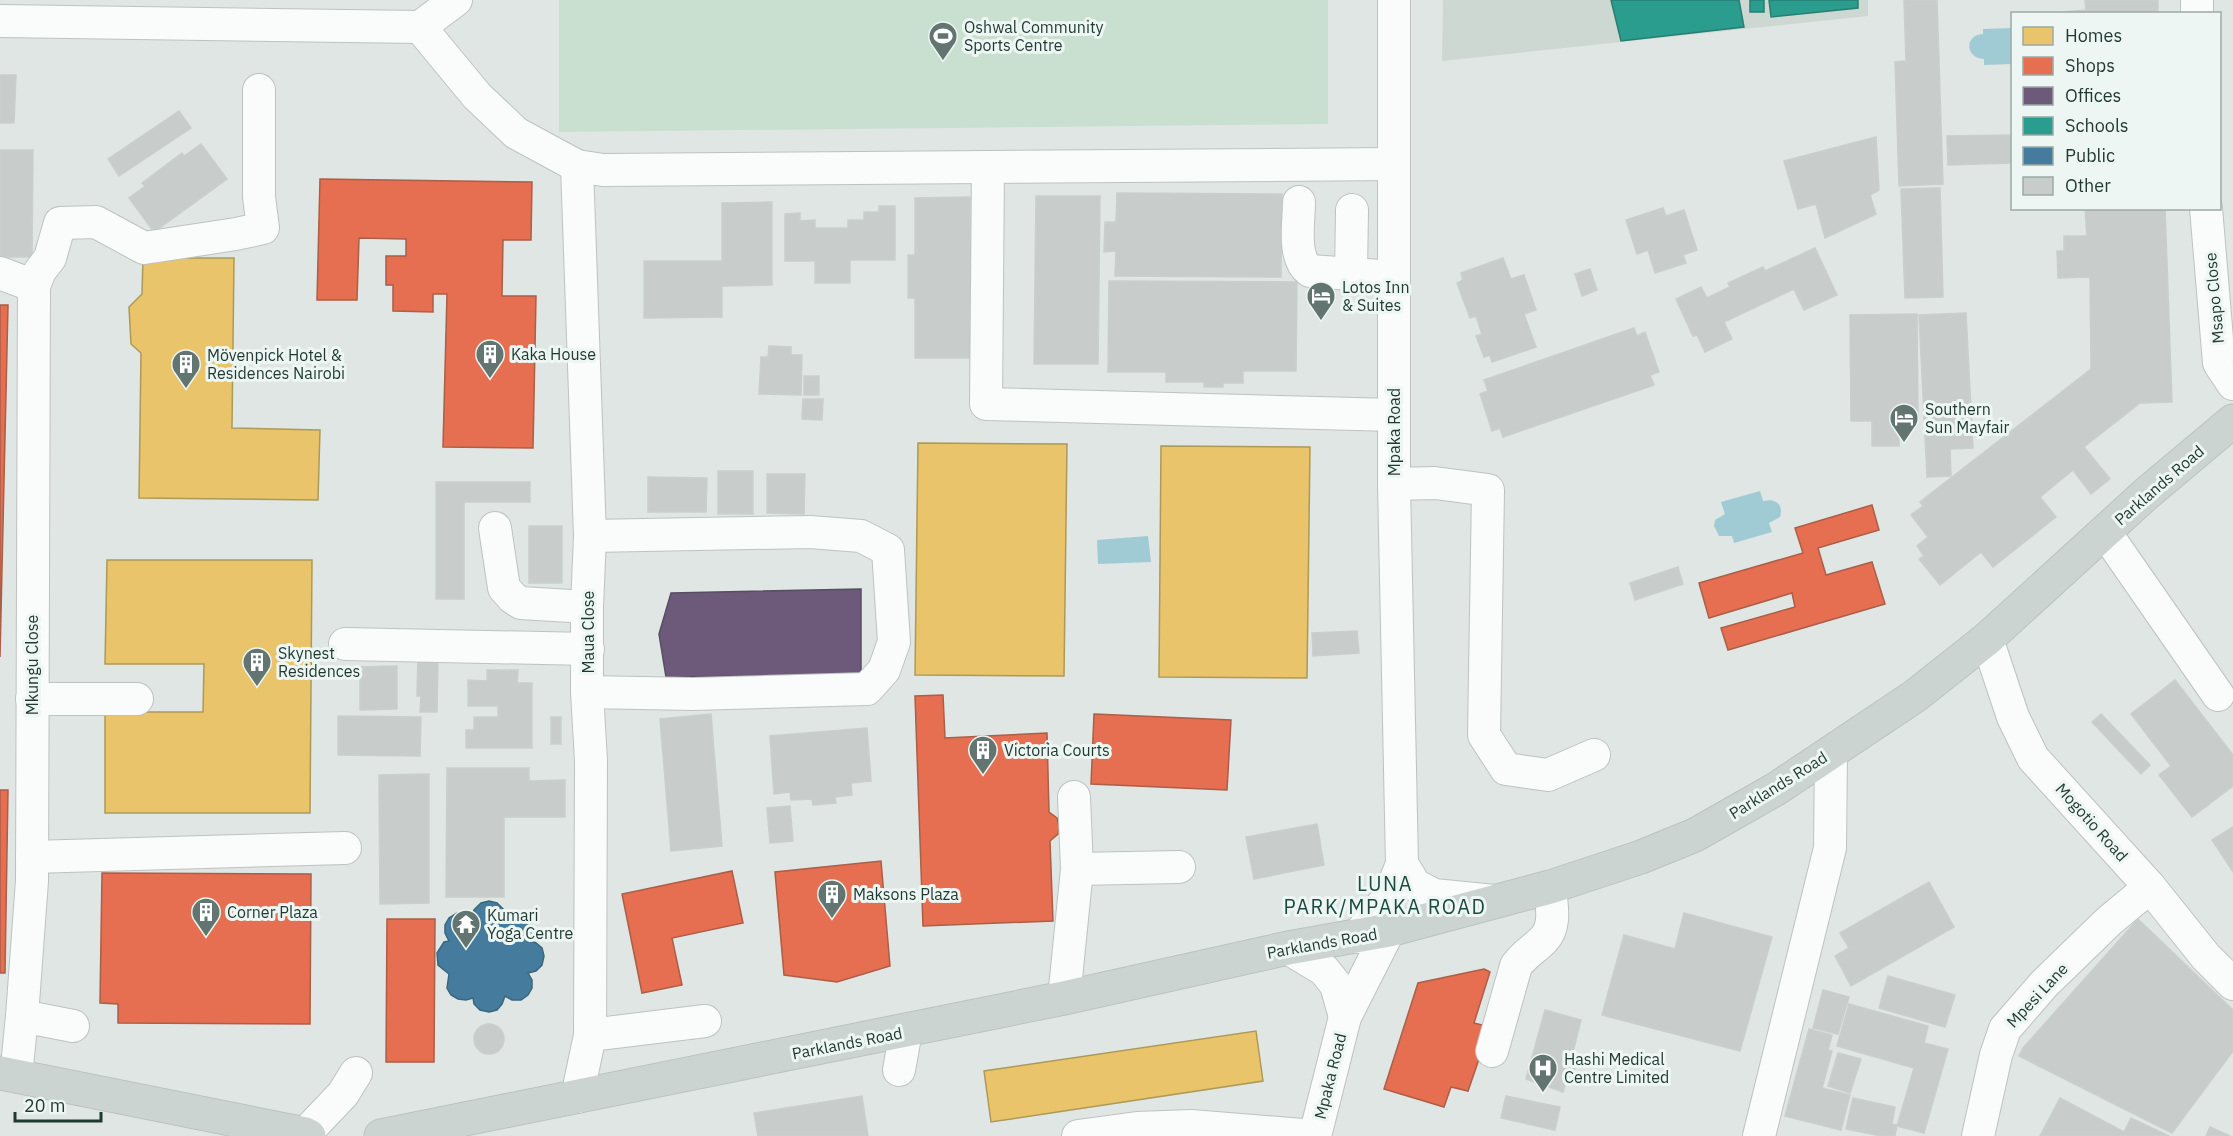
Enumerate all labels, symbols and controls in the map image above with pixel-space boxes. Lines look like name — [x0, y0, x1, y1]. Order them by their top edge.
legend — [2011, 12, 2221, 210]
place label: Oshwal Community Sports Centre — [964, 17, 1104, 55]
sports icon: Oshwal Community Sports Centre — [927, 20, 959, 62]
text: Homes — [2065, 24, 2122, 47]
text: Shops — [2065, 54, 2115, 77]
text: Offices — [2065, 84, 2121, 107]
text: Schools — [2065, 114, 2129, 137]
text: Public — [2065, 144, 2115, 167]
text: Other — [2065, 174, 2111, 197]
street label: Msapo Close — [2200, 252, 2228, 344]
place label: Lotos Inn & Suites — [1342, 277, 1409, 315]
hotel icon: Lotos Inn & Suites — [1305, 280, 1337, 322]
building icon: Kaka House — [474, 338, 506, 380]
place label: Kaka House — [511, 344, 596, 364]
place label: Mövenpick Hotel & Residences Nairobi — [207, 345, 345, 383]
building icon: Mövenpick Hotel & Residences Nairobi — [170, 348, 202, 390]
street label: Mpaka Road — [1384, 388, 1404, 476]
place label: Southern Sun Mayfair — [1925, 399, 2009, 437]
hotel icon: Southern Sun Mayfair — [1888, 402, 1920, 444]
street label: Parklands Road — [2110, 441, 2208, 529]
street label: Maua Close — [578, 590, 598, 673]
street label: Mkungu Close — [22, 615, 42, 715]
place label: Skynest Residences — [278, 643, 360, 681]
building icon: Skynest Residences — [241, 646, 273, 688]
building icon: Victoria Courts — [967, 734, 999, 776]
place label: Victoria Courts — [1004, 740, 1110, 760]
street label: Parklands Road — [1725, 747, 1831, 823]
street label: Mogotio Road — [2052, 779, 2132, 865]
district label: LUNA PARK/MPAKA ROAD — [1284, 870, 1486, 920]
building icon: Maksons Plaza — [816, 878, 848, 920]
place label: Maksons Plaza — [853, 884, 959, 904]
building icon: Corner Plaza — [190, 896, 222, 938]
place label: Corner Plaza — [227, 902, 318, 922]
place label: Kumari Yoga Centre — [487, 905, 574, 943]
temple icon: Kumari Yoga Centre — [450, 908, 482, 950]
street label: Parklands Road — [1265, 923, 1379, 963]
street label: Mpesi Lane — [2002, 958, 2072, 1031]
street label: Parklands Road — [790, 1022, 904, 1064]
street label: Mpaka Road — [1310, 1031, 1350, 1121]
place label: Hashi Medical Centre Limited — [1564, 1049, 1669, 1087]
hospital icon: Hashi Medical Centre Limited — [1527, 1052, 1559, 1094]
scale bar — [15, 1085, 100, 1123]
text: 20 m — [24, 1094, 66, 1117]

